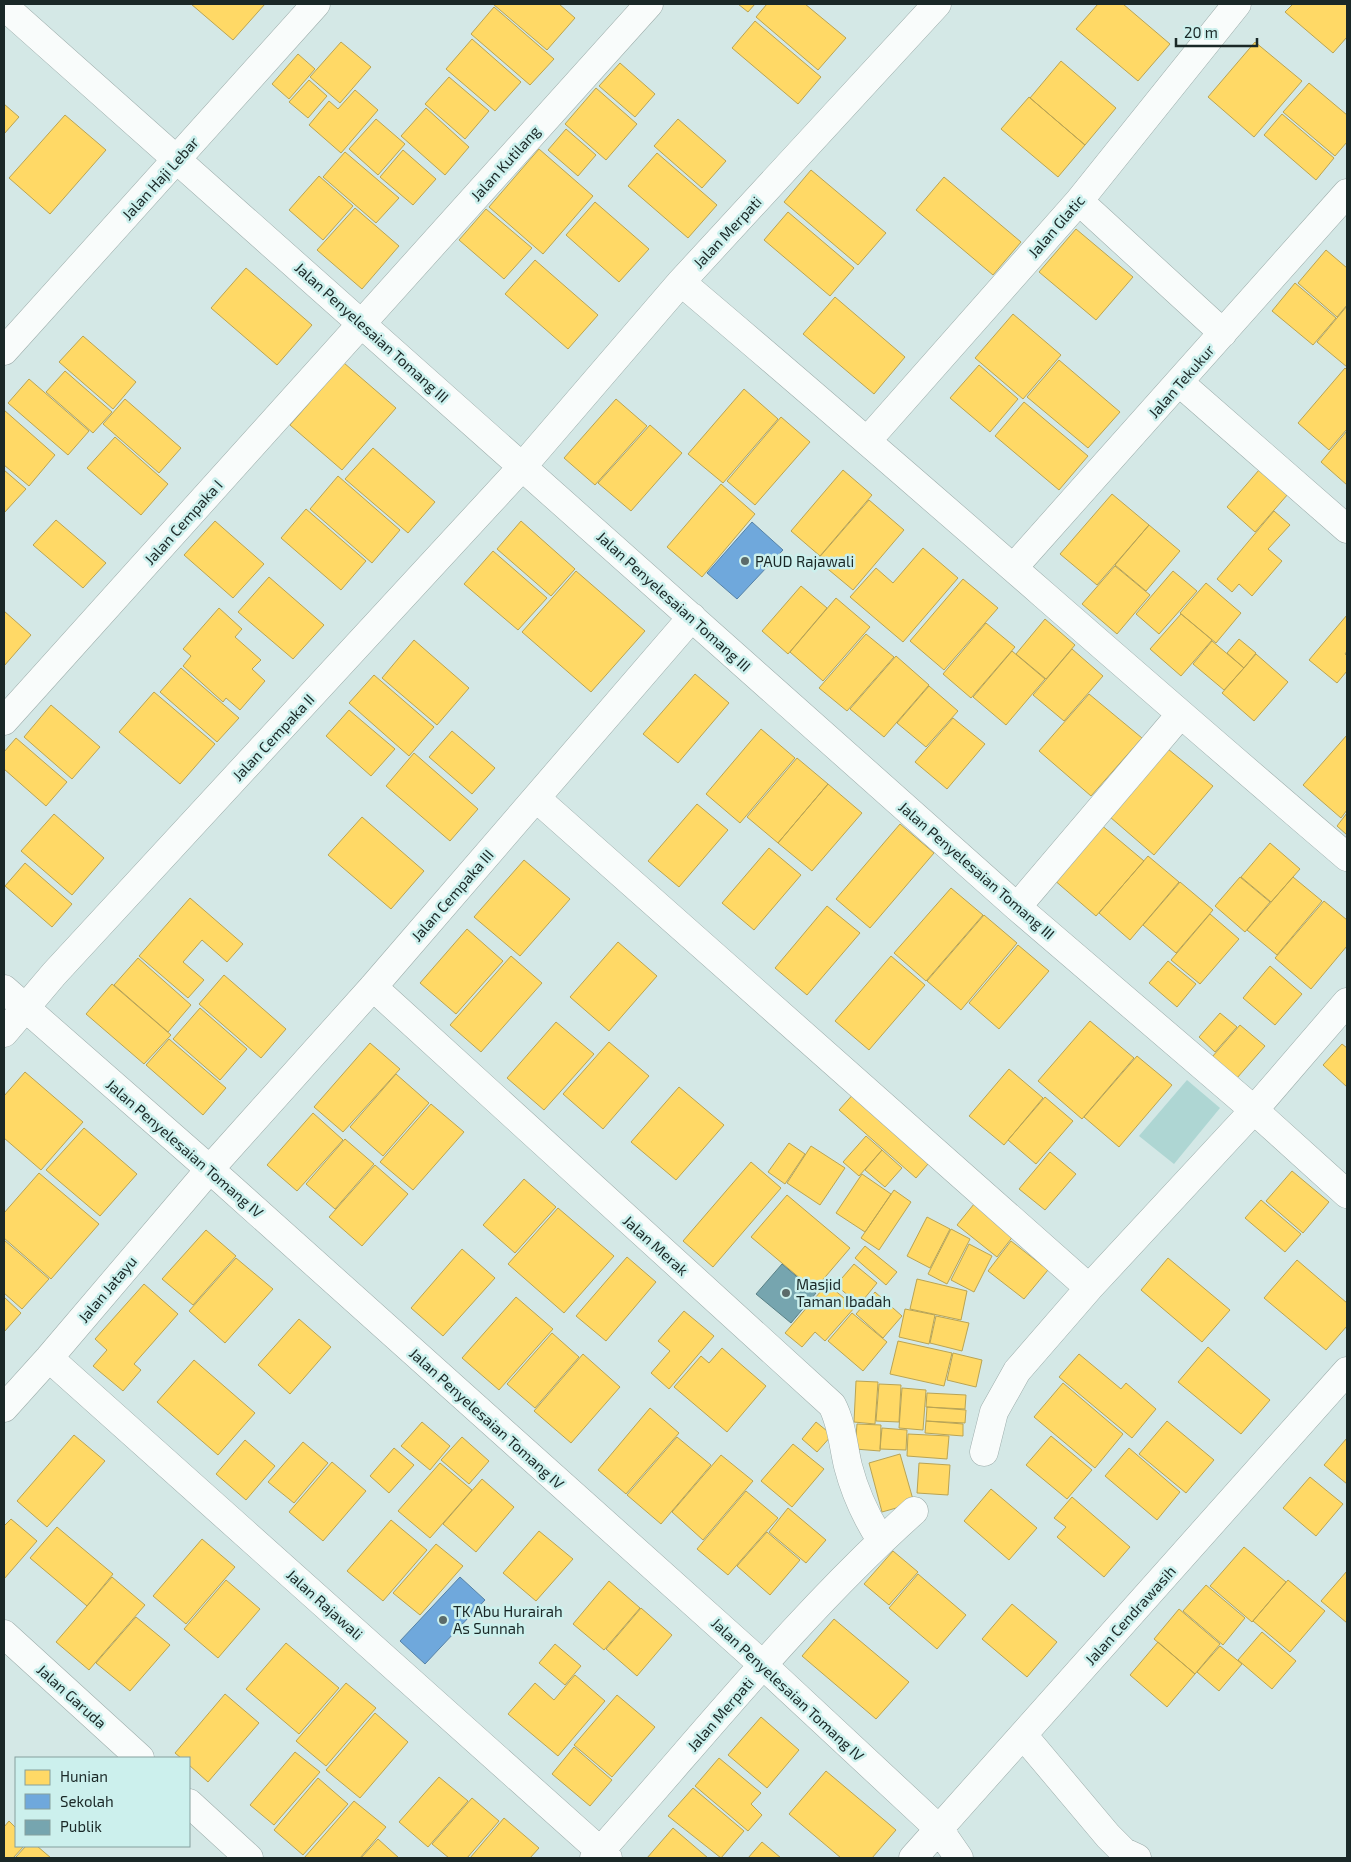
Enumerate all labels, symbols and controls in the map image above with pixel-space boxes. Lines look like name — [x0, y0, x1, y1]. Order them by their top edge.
scale bar — [1176, 15, 1257, 47]
text: 20 m — [1184, 23, 1218, 41]
street label: Jalan Kutilang — [467, 121, 544, 204]
street label: Jalan Haji Lebar — [118, 133, 203, 224]
street label: Jalan Glatic — [1024, 191, 1088, 261]
street label: Jalan Merpati — [689, 192, 765, 272]
street label: Jalan Penyelesaian Tomang III — [291, 258, 453, 406]
street label: Jalan Tekukur — [1144, 341, 1218, 421]
street label: Jalan Cempaka I — [140, 476, 226, 568]
street label: Jalan Penyelesaian Tomang III — [593, 527, 755, 675]
place label: PAUD Rajawali — [755, 552, 854, 571]
marker: PAUD Rajawali — [739, 555, 751, 567]
street label: Jalan Cempaka II — [228, 690, 318, 784]
street label: Jalan Penyelesaian Tomang III — [895, 797, 1059, 943]
street label: Jalan Cempaka III — [407, 845, 497, 945]
street label: Jalan Penyelesaian Tomang IV — [103, 1075, 267, 1221]
street label: Jalan Merak — [620, 1211, 692, 1279]
street label: Jalan Jatayu — [74, 1252, 140, 1326]
place label: Masjid Taman Ibadah — [796, 1275, 891, 1310]
marker: Masjid Taman Ibadah — [780, 1287, 792, 1299]
street label: Jalan Penyelesaian Tomang IV — [406, 1344, 568, 1492]
street label: Jalan Cendrawasih — [1081, 1562, 1179, 1668]
street label: Jalan Rajawali — [283, 1565, 367, 1644]
place label: TK Abu Hurairah As Sunnah — [453, 1602, 563, 1637]
marker: TK Abu Hurairah As Sunnah — [437, 1614, 449, 1626]
street label: Jalan Penyelesaian Tomang IV — [708, 1614, 868, 1764]
street label: Jalan Garuda — [34, 1660, 110, 1732]
street label: Jalan Merpati — [683, 1673, 757, 1755]
legend — [15, 1757, 190, 1847]
text: Hunian — [60, 1767, 108, 1785]
text: Sekolah — [60, 1792, 114, 1810]
text: Publik — [60, 1817, 102, 1835]

